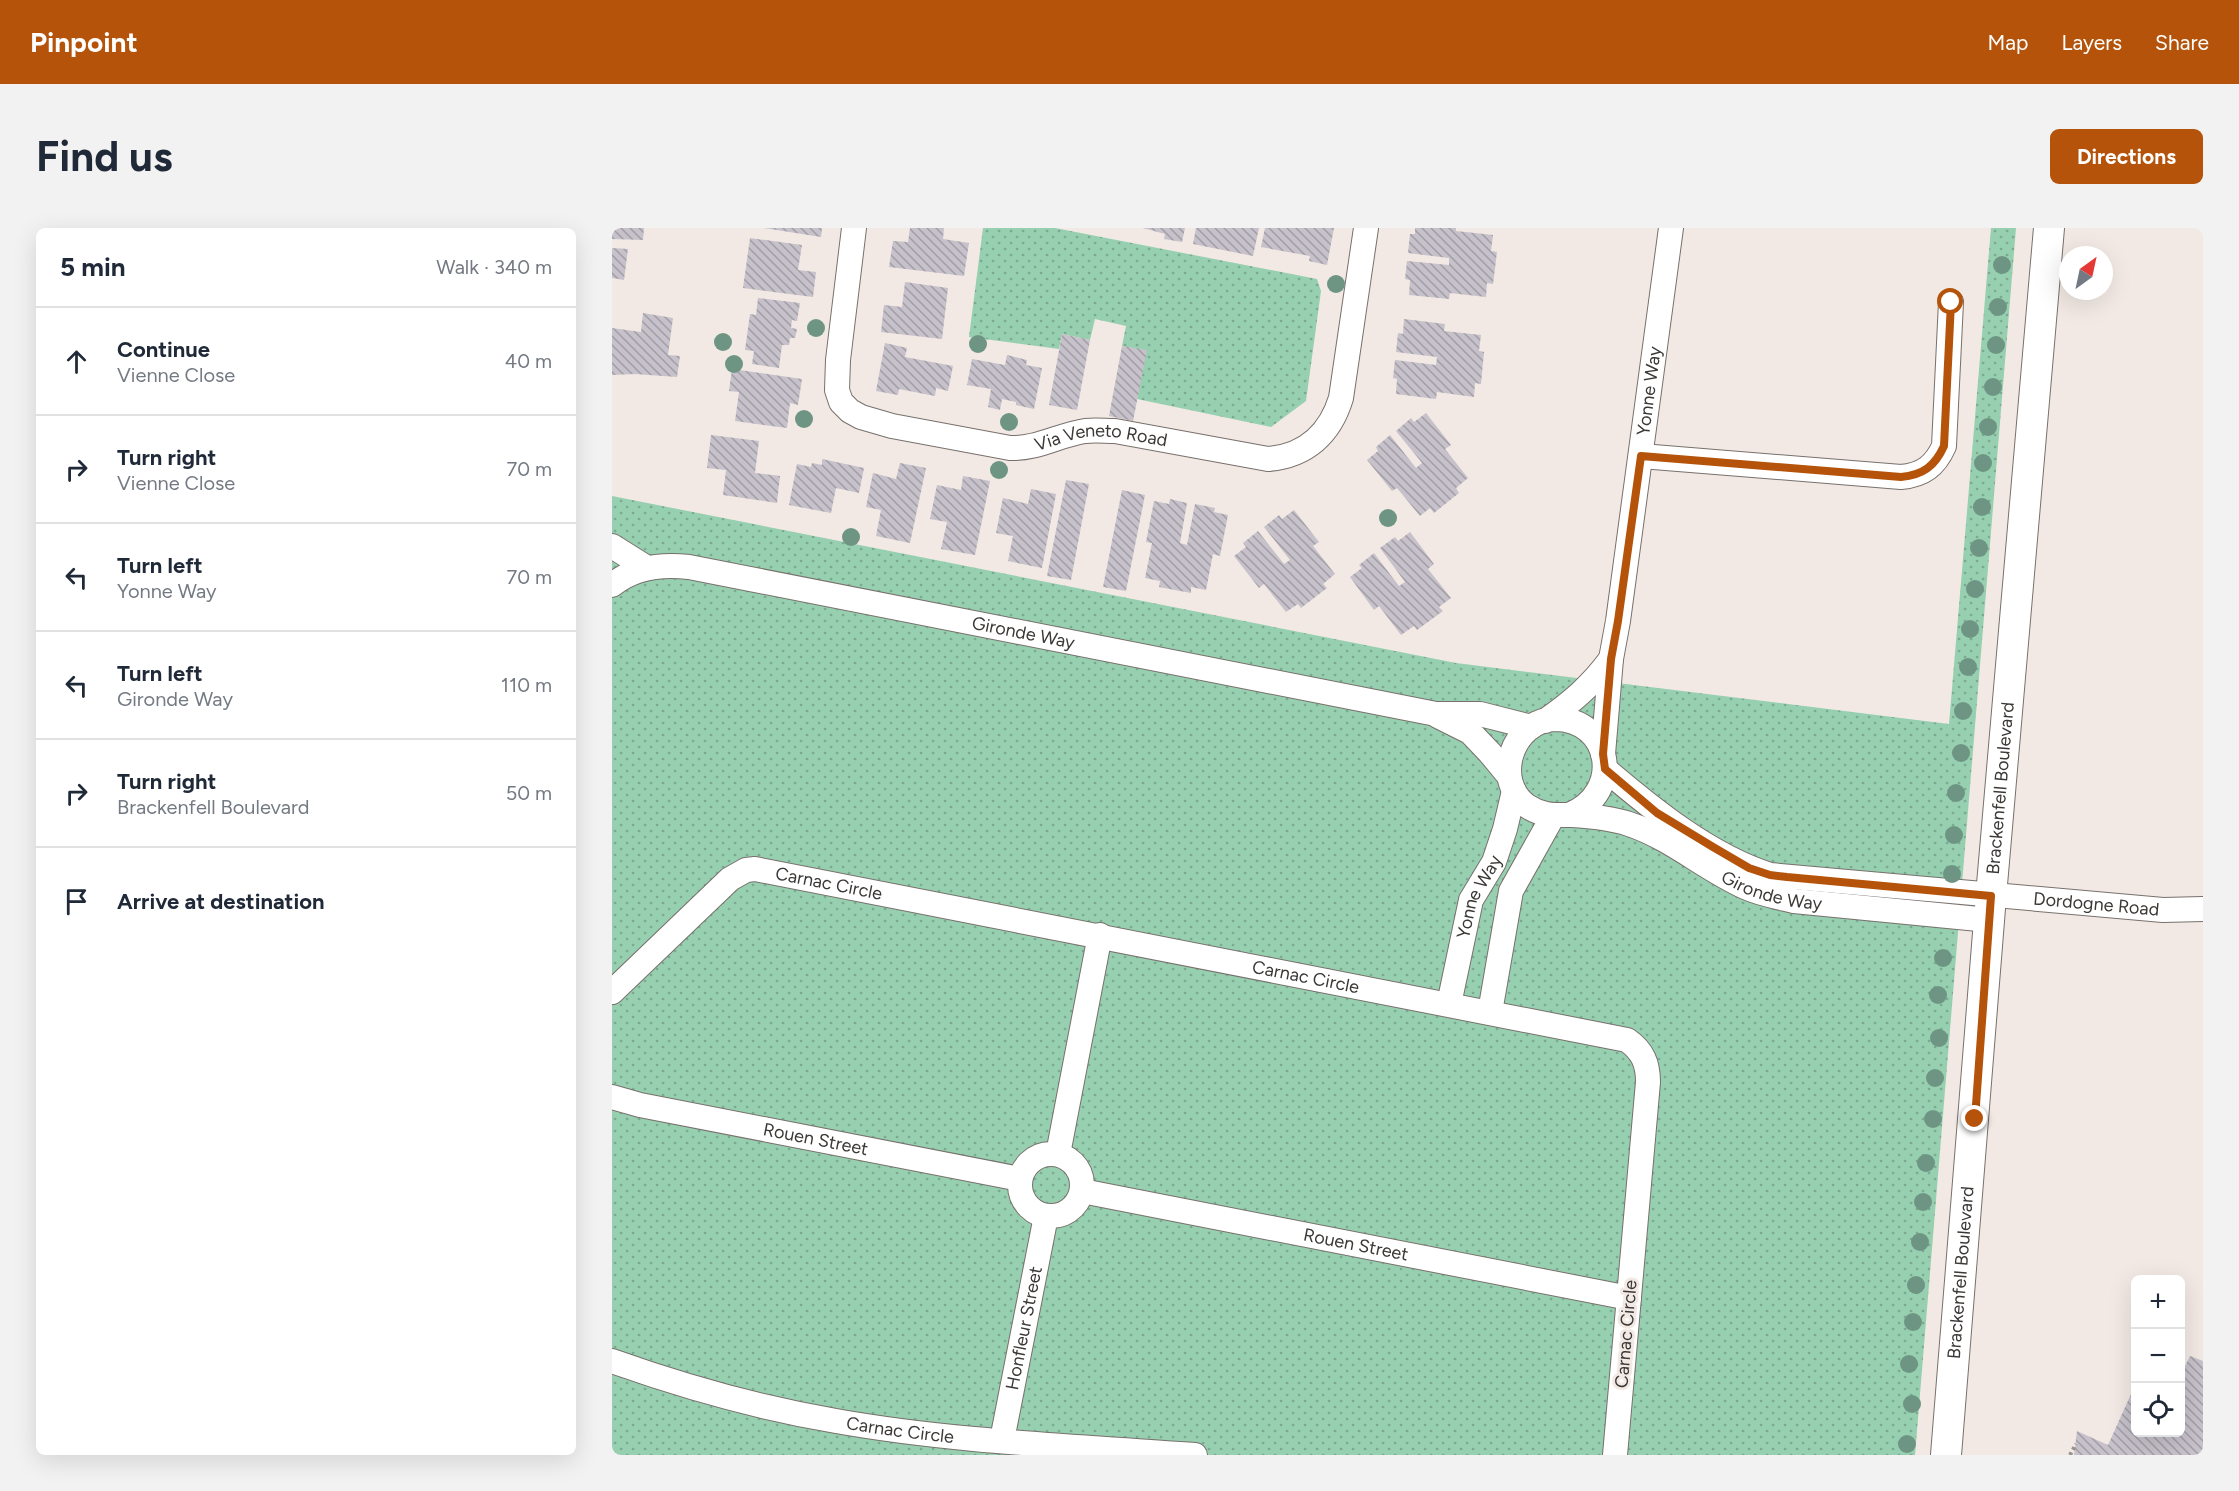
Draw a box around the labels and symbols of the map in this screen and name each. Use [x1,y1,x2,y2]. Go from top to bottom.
north arrow [2059,246,2113,300]
route start [1937,288,1963,314]
street label: Yonne Way [1632,345,1666,437]
street label: Via Veneto Road [1032,419,1169,456]
street label: Gironde Way [970,612,1077,654]
street label: Brackenfell Boulevard [1982,701,2019,876]
street label: Yonne Way [1452,852,1507,941]
street label: Carnac Circle [773,862,884,905]
street label: Gironde Way [1717,866,1824,915]
street label: Dordogne Road [2032,888,2160,921]
street label: Carnac Circle [1250,956,1361,998]
route end [1961,1105,1987,1131]
street label: Rouen Street [761,1118,870,1160]
street label: Brackenfell Boulevard [1943,1185,1979,1360]
street label: Rouen Street [1301,1224,1410,1266]
street label: Honfleur Street [1001,1264,1047,1392]
street label: Carnac Circle [1610,1279,1642,1389]
street label: Carnac Circle [845,1412,955,1448]

